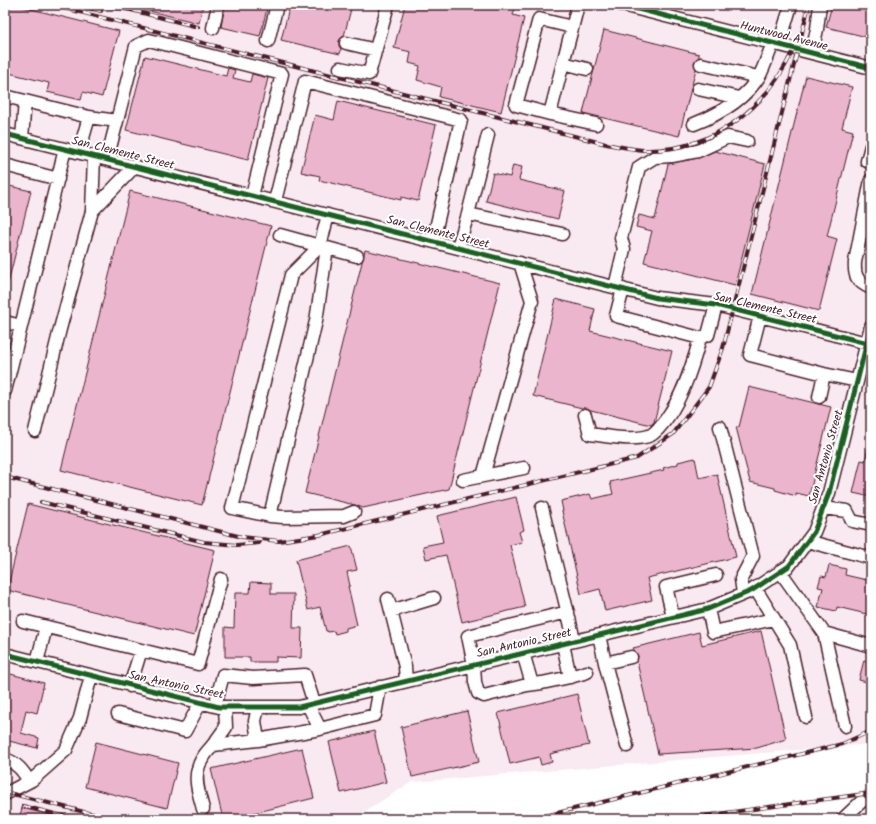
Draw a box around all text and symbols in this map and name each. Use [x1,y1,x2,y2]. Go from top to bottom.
street label: Huntwood Avenue [738,16,831,56]
street label: San Clemente Street [70,131,177,175]
street label: San Clemente Street [385,210,492,254]
street label: San Clemente Street [712,287,819,329]
street label: San Antonio Street [804,407,849,506]
street label: San Antonio Street [475,623,574,663]
street label: San Antonio Street [127,666,226,704]

